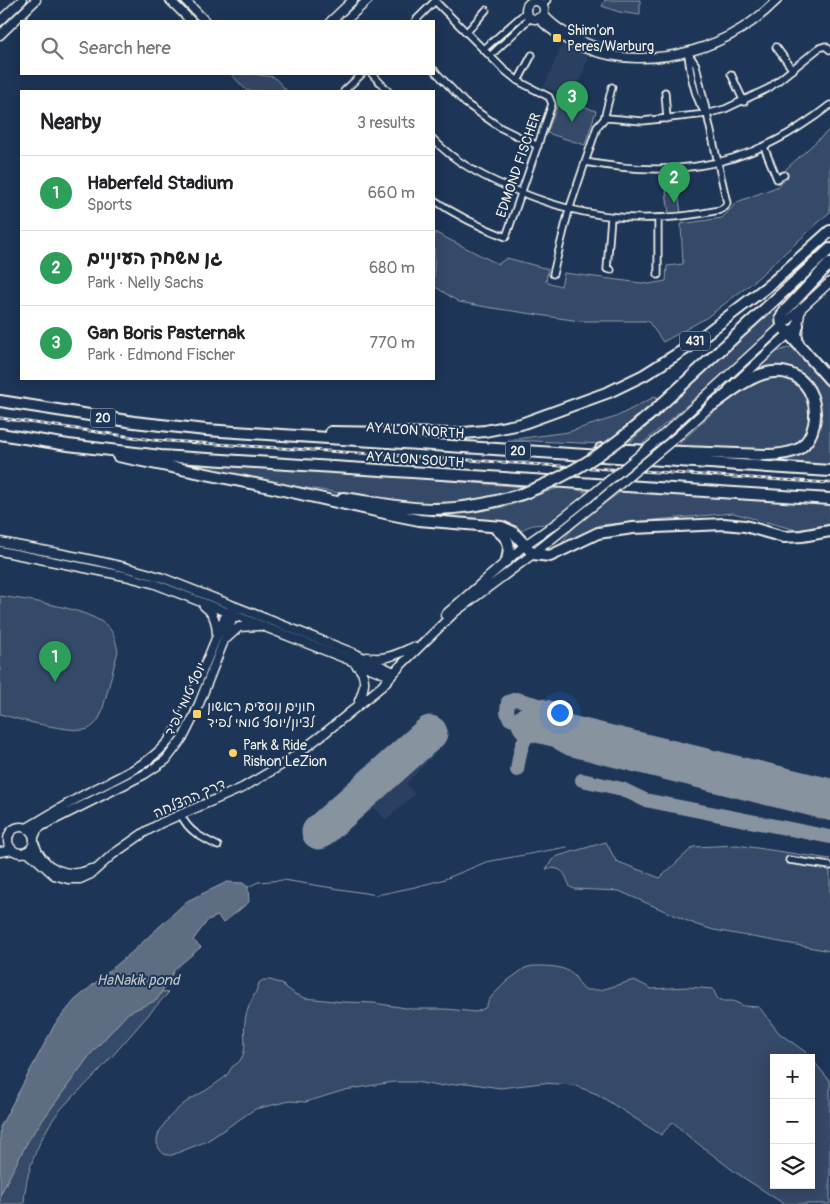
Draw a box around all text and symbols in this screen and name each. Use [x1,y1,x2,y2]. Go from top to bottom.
search box [20,20,435,75]
place label: Shim'on Peres/Warburg [567,22,654,55]
marker: Shim'on Peres/Warburg [551,32,563,44]
icon: search [38,34,66,62]
text: Search here [78,36,171,60]
pin: 3 [556,81,588,122]
text: Nearby [40,109,101,136]
street label: EDMOND FISCHER [493,111,544,220]
text: 3 results [357,113,415,133]
pin: 2 [658,162,690,203]
text: Haberfeld Stadium [87,171,233,195]
text: 1 [53,183,59,203]
text: 660 m [368,183,415,203]
text: Sports [87,195,132,215]
text: גן משחק העיניים [87,246,223,270]
text: 2 [52,258,60,278]
text: 680 m [369,258,415,278]
text: Park · Nelly Sachs [87,273,203,293]
text: Gan Boris Pasternak [87,321,245,345]
road number: 431 [680,332,710,351]
text: 3 [52,333,60,353]
text: 770 m [369,333,415,353]
text: Park · Edmond Fischer [87,345,235,365]
road number: 20 [90,408,116,428]
street label: AYALON NORTH [365,419,465,442]
road number: 20 [506,442,530,461]
street label: AYALON SOUTH [365,448,465,471]
pin: 1 [39,641,71,682]
street label: יוסף טומי לפיד [161,660,210,739]
place label: חונים נוסעים ראשון לציון/יוסף טומי לפיד [207,698,316,731]
your location [547,700,573,726]
marker: חונים נוסעים ראשון לציון/יוסף טומי לפיד [191,708,203,720]
place label: Park & Ride Rishon LeZion [243,737,327,770]
marker: Park & Ride Rishon LeZion [227,747,239,759]
street label: דרך ההצלחה [150,775,228,822]
water label: HaNakik pond [97,971,181,990]
map controls [770,1054,815,1189]
button: + [770,1054,815,1099]
button: − [770,1099,815,1144]
button: layers [770,1144,815,1189]

